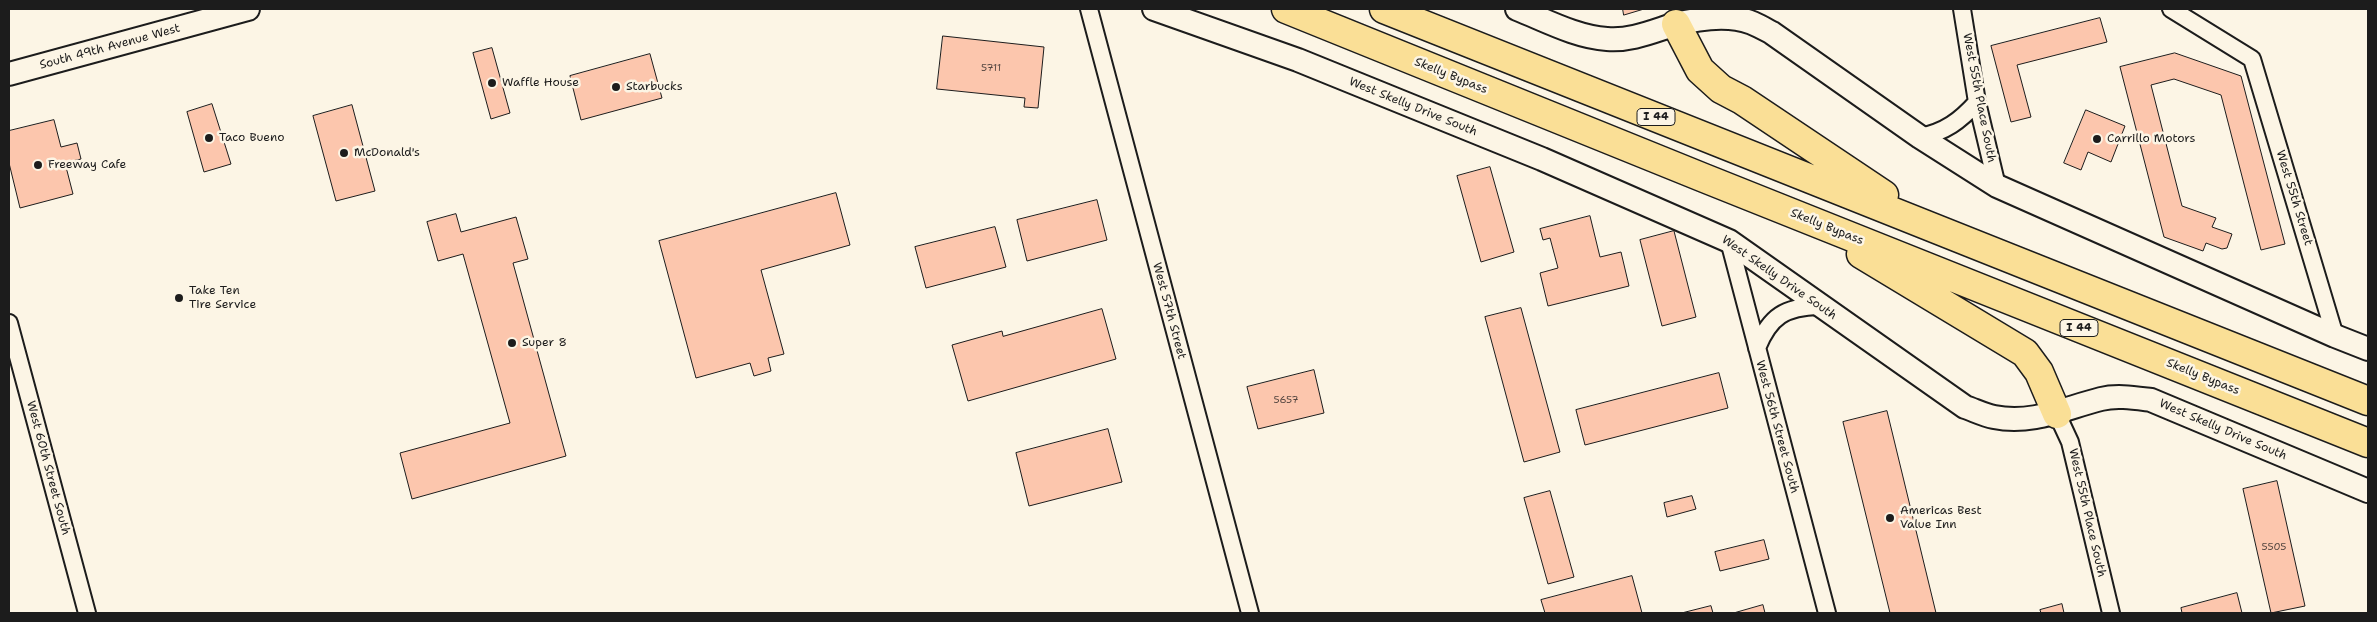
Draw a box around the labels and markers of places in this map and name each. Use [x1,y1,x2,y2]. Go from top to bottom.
place label: Waffle House [502,76,579,90]
marker: Waffle House [486,77,498,89]
place label: Starbucks [626,80,683,94]
marker: Starbucks [610,81,622,93]
place label: Taco Bueno [219,131,285,145]
marker: Taco Bueno [203,132,215,144]
place label: Carrillo Motors [2107,132,2195,146]
marker: Carrillo Motors [2091,133,2103,145]
place label: McDonald's [354,146,420,160]
marker: McDonald's [338,147,350,159]
place label: Freeway Cafe [48,158,126,172]
marker: Freeway Cafe [32,159,44,171]
place label: Take Ten Tire Service [189,284,256,312]
marker: Take Ten Tire Service [173,292,185,304]
place label: Super 8 [522,336,567,350]
marker: Super 8 [506,337,518,349]
place label: Americas Best Value Inn [1900,504,1982,532]
marker: Americas Best Value Inn [1884,512,1896,524]

